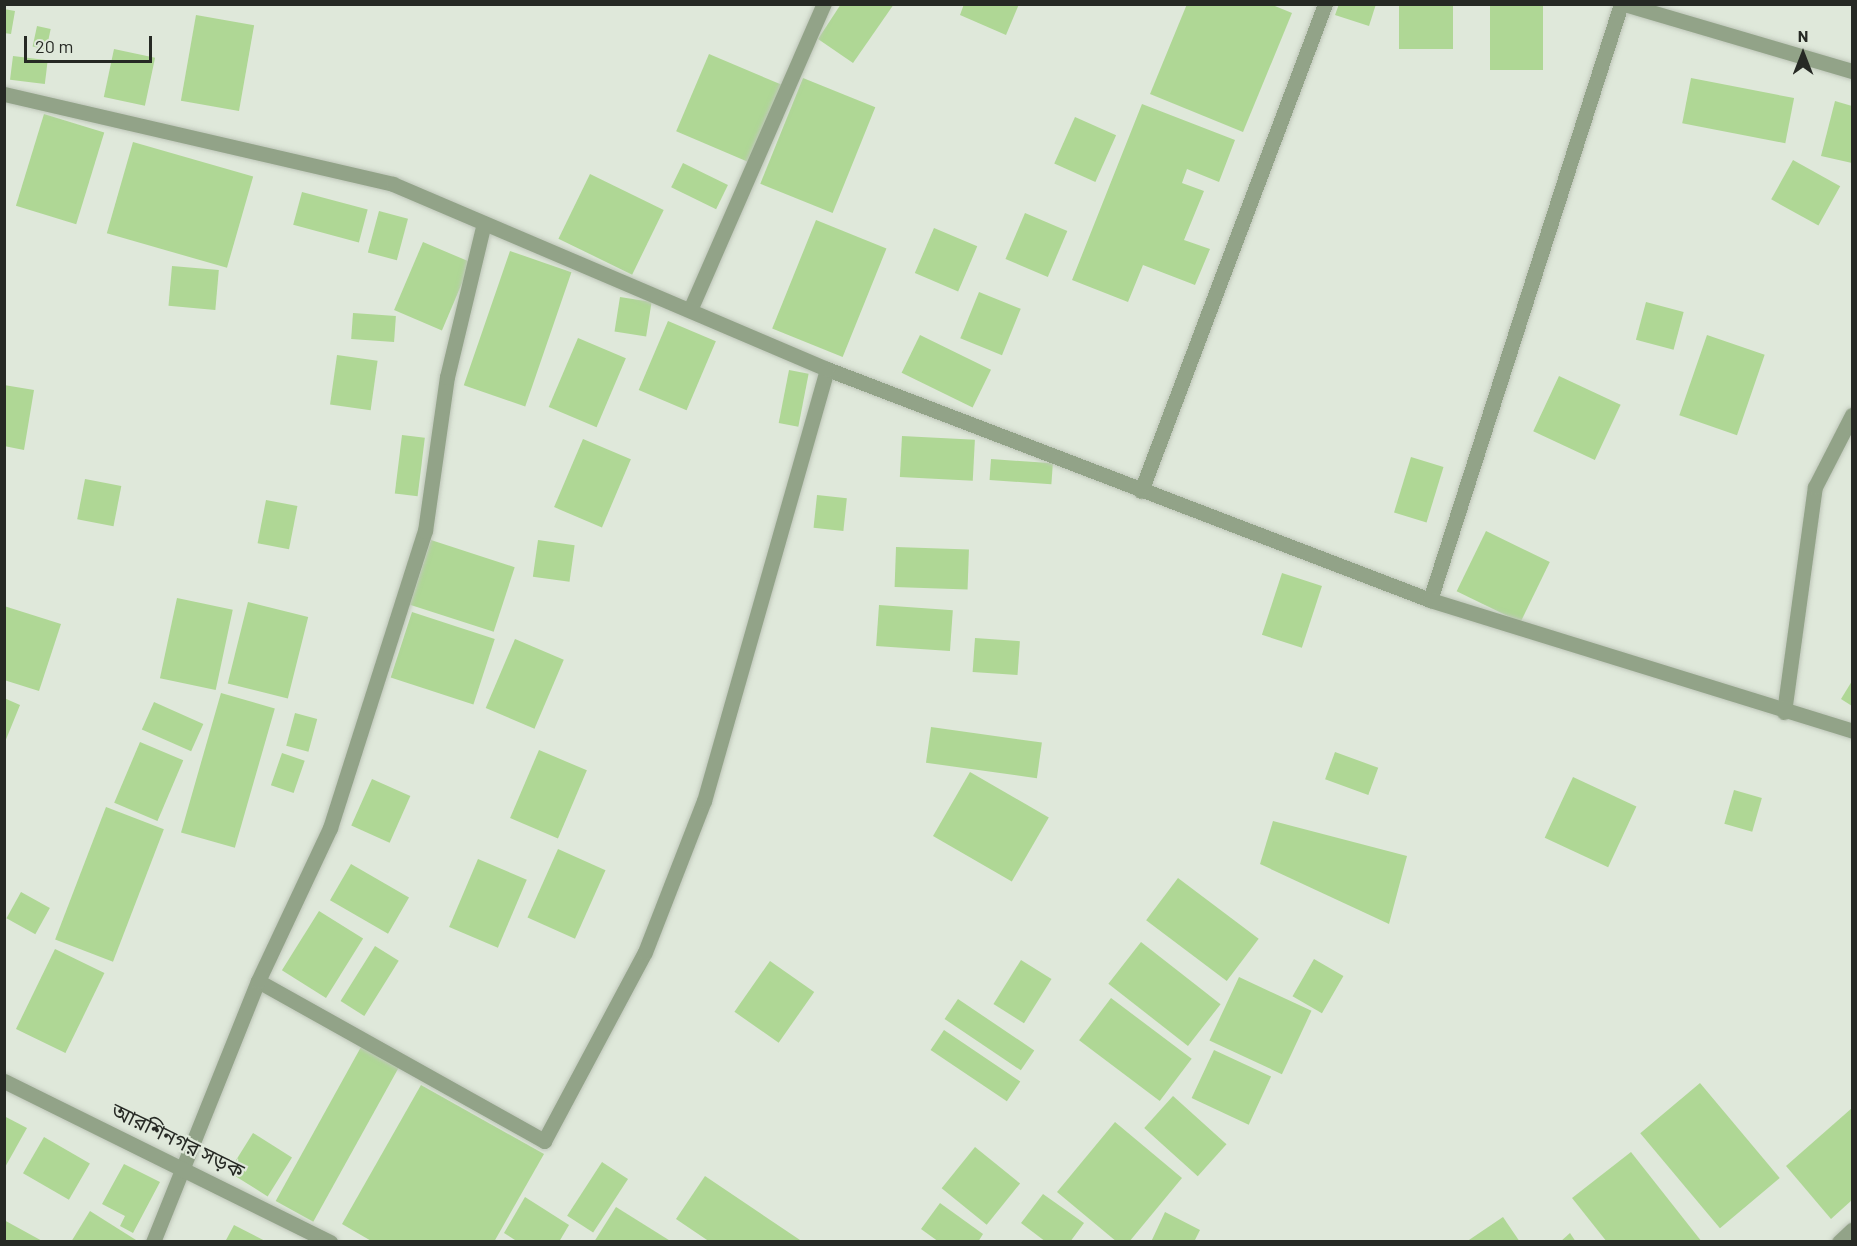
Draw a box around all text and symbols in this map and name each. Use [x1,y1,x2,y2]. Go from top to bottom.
scale bar [27,24,154,62]
north arrow [1773,24,1833,84]
text: N [1798,26,1808,45]
text: 20 m [35,35,73,57]
street label: আরশিনগর সড়ক [107,1097,249,1183]

